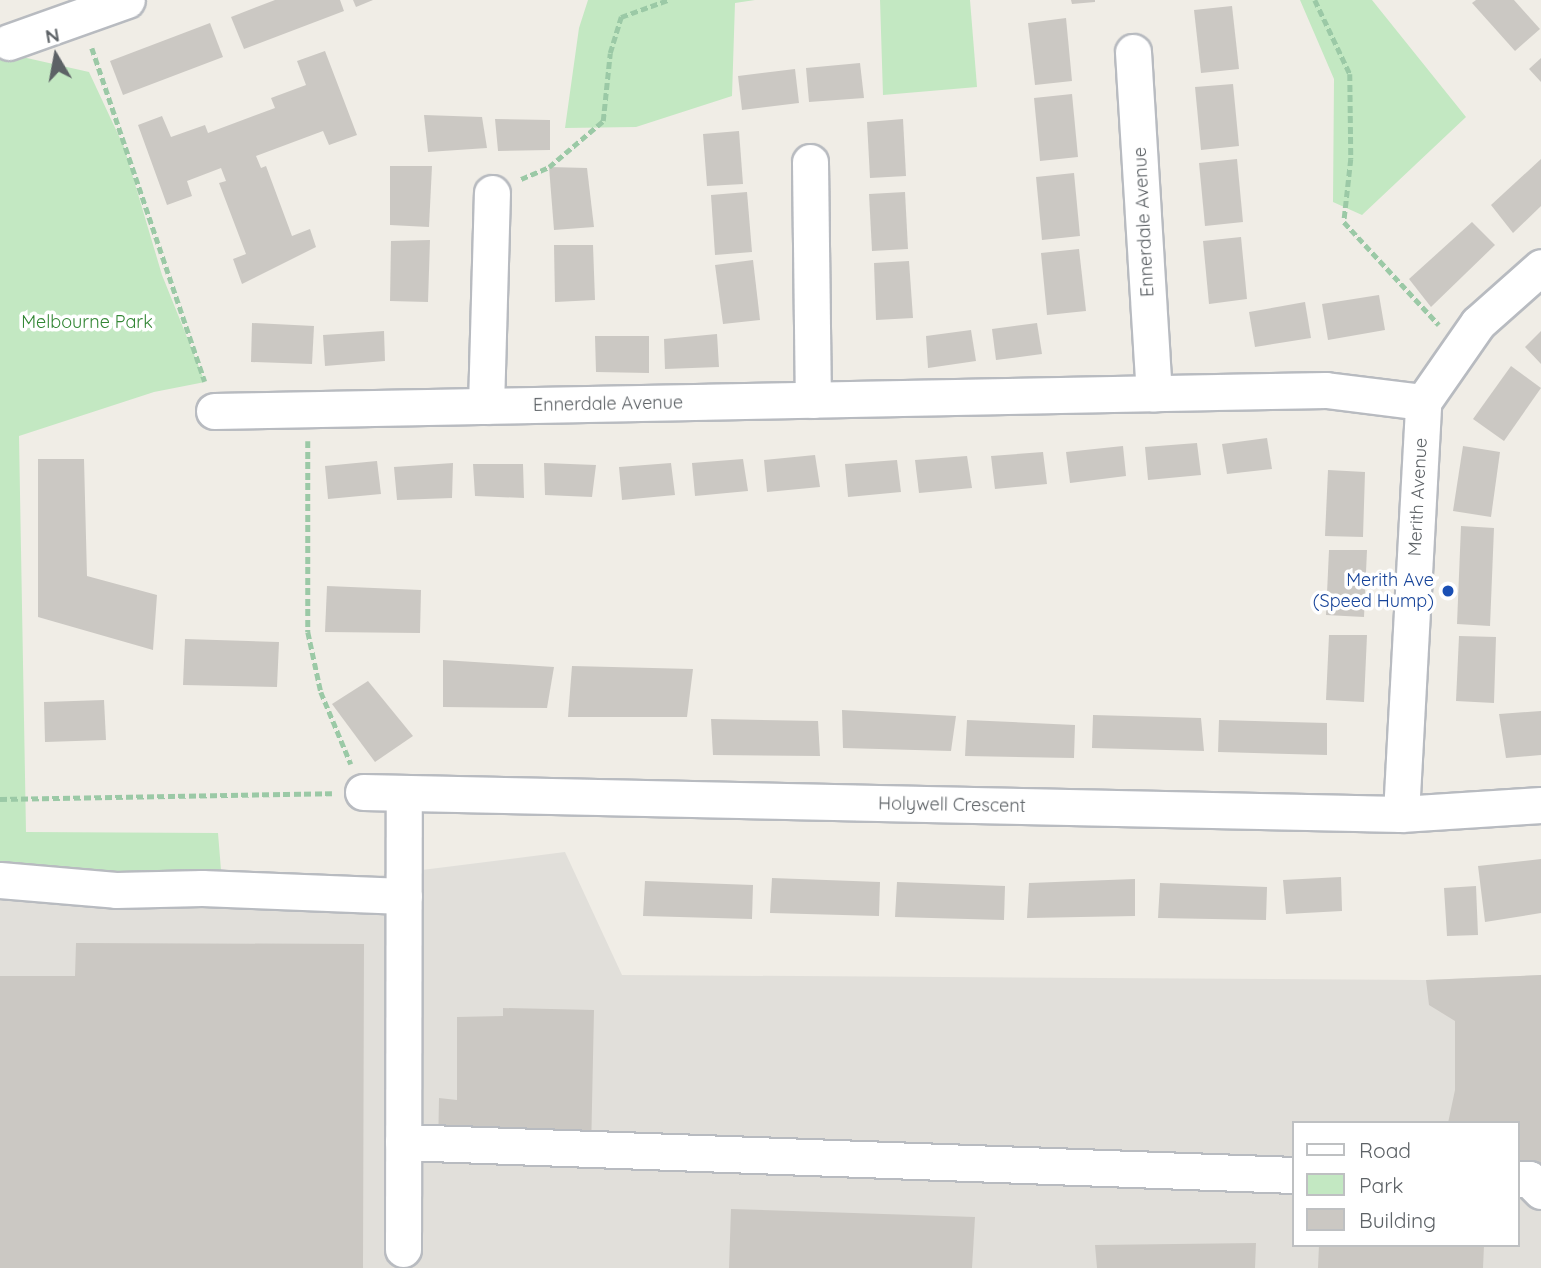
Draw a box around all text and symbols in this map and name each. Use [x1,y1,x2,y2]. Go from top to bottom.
north arrow [21,21,91,91]
text: N [43,22,61,48]
street label: Ennerdale Avenue [1129,146,1159,298]
park label: Melbourne Park [21,311,153,333]
street label: Ennerdale Avenue [533,392,683,416]
street label: Merith Avenue [1404,437,1432,557]
place label: Merith Ave (Speed Hump) [1313,570,1434,612]
marker: Merith Ave (Speed Hump) [1440,583,1456,599]
street label: Holywell Crescent [878,793,1026,817]
legend [1292,1121,1520,1247]
text: Road [1359,1137,1411,1163]
text: Park [1359,1172,1403,1198]
text: Building [1359,1207,1436,1233]

